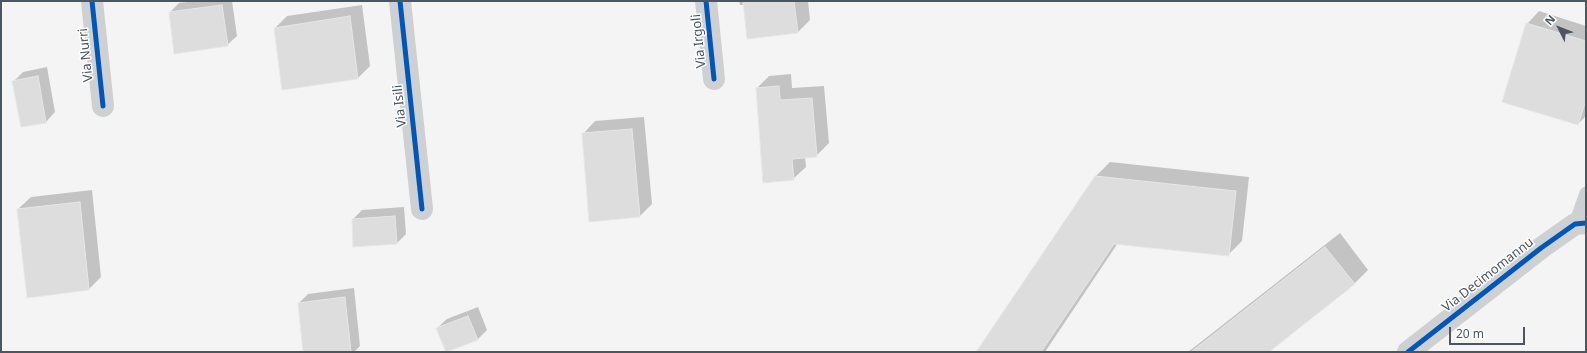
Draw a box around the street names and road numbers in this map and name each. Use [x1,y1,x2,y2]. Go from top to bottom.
street label: Via Irgoli [688,13,710,69]
street label: Via Nurri [75,27,97,83]
street label: Via Isili [390,84,410,128]
street label: Via Decimomannu [1439,234,1537,316]

